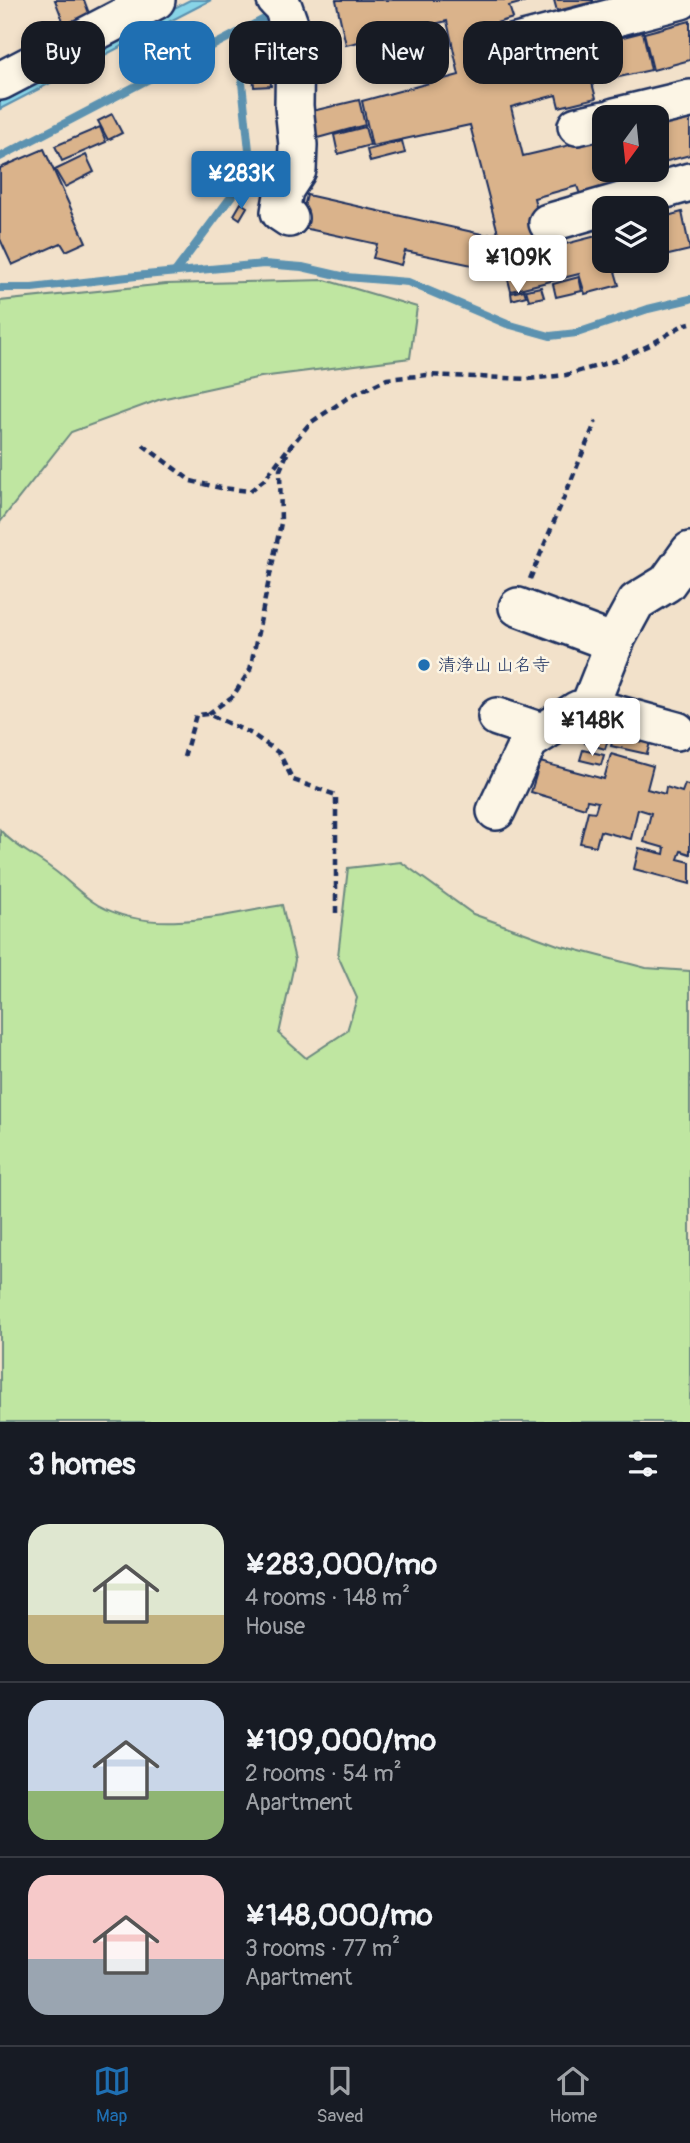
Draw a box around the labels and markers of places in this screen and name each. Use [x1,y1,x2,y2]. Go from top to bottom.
pin: ¥283K [192,152,290,211]
pin: ¥109K [469,236,567,295]
place label: 清浄山 山名寺 [438,654,550,677]
marker: 清浄山 山名寺 [416,657,432,673]
pin: ¥148K [543,698,641,758]

